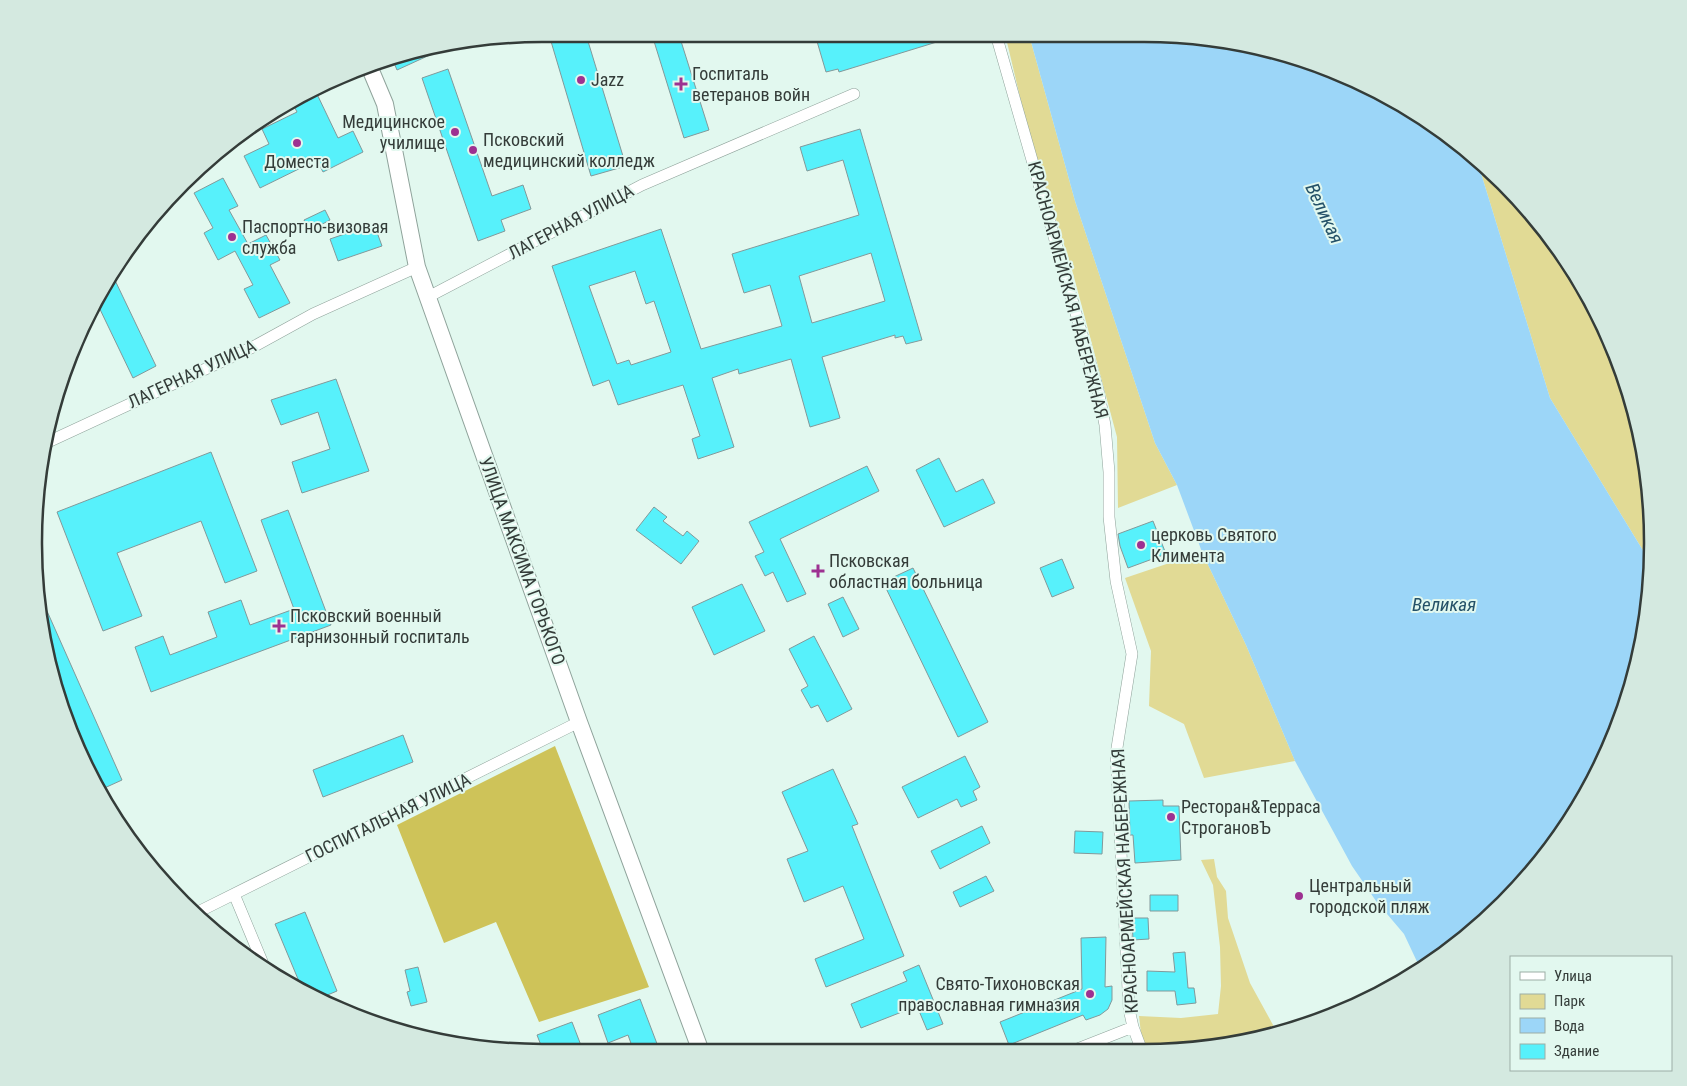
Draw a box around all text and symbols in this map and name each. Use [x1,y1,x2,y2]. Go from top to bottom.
place label: Госпиталь ветеранов войн [692,63,810,105]
place label: Jazz [591,69,624,90]
marker: Jazz [575,74,587,86]
marker: Госпиталь ветеранов войн [674,77,688,91]
place label: Медицинское училище [342,111,445,153]
marker: Медицинское училище [449,126,461,138]
place label: Псковский медицинский колледж [483,129,655,171]
marker: Доместа [291,137,303,149]
marker: Псковский медицинский колледж [467,144,479,156]
place label: Доместа [264,151,330,172]
street label: КРАСНОАРМЕЙСКАЯ НАБЕРЕЖНАЯ [1024,159,1113,421]
street label: ЛАГЕРНАЯ УЛИЦА [504,179,638,263]
water label: Великая [1301,179,1349,247]
place label: Паспортно-визовая служба [242,216,388,258]
marker: Паспортно-визовая служба [226,231,238,243]
street label: ЛАГЕРНАЯ УЛИЦА [124,334,260,412]
street label: УЛИЦА МАКСИМА ГОРЬКОГО [475,454,570,668]
place label: церковь Святого Климента [1151,524,1277,566]
marker: церковь Святого Климента [1135,539,1147,551]
place label: Псковская областная больница [829,550,983,592]
marker: Псковская областная больница [811,564,825,578]
water label: Великая [1412,593,1476,616]
place label: Псковский военный гарнизонный госпиталь [290,605,470,647]
marker: Псковский военный гарнизонный госпиталь [272,619,286,633]
street label: КРАСНОАРМЕЙСКАЯ НАБЕРЕЖНАЯ [1107,748,1142,1014]
street label: ГОСПИТАЛЬНАЯ УЛИЦА [302,768,474,867]
place label: Ресторан&Терраса СтрогановЪ [1181,796,1321,838]
marker: Ресторан&Терраса СтрогановЪ [1165,811,1177,823]
place label: Центральный городской пляж [1309,875,1430,917]
marker: Центральный городской пляж [1293,890,1305,902]
legend [1510,956,1672,1071]
text: Улица [1554,967,1592,985]
place label: Свято-Тихоновская православная гимназия [898,973,1080,1015]
marker: Свято-Тихоновская православная гимназия [1084,988,1096,1000]
text: Парк [1554,992,1585,1010]
text: Вода [1554,1017,1584,1035]
text: Здание [1554,1042,1599,1060]

